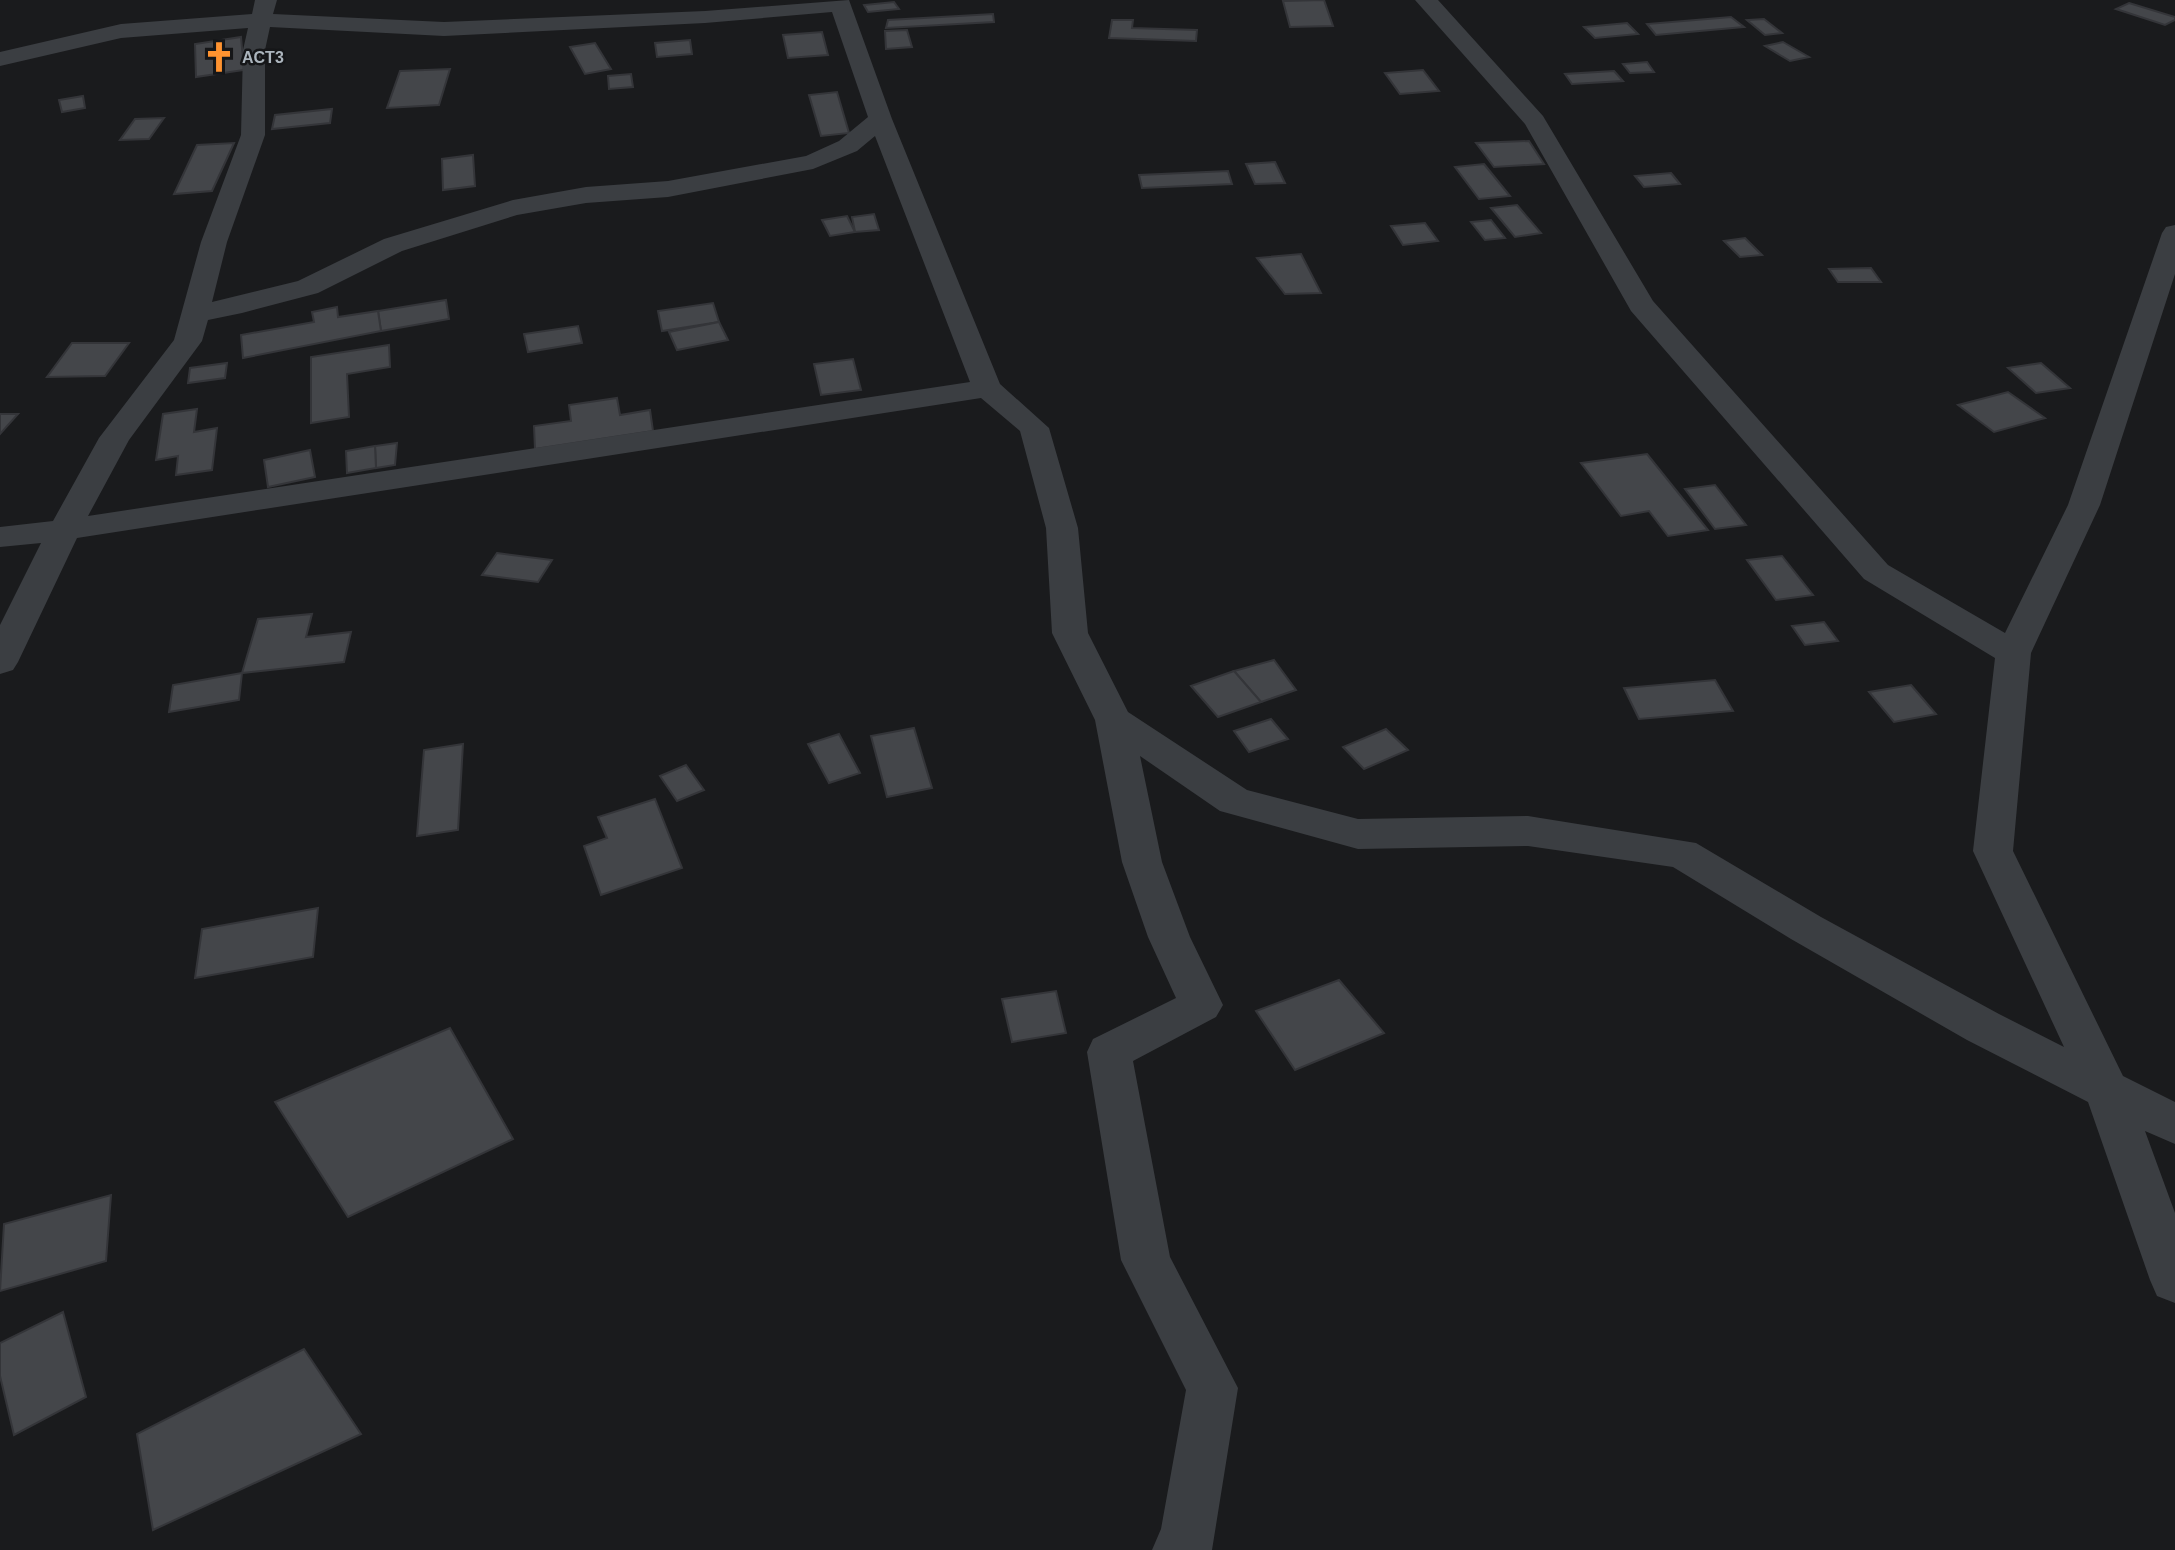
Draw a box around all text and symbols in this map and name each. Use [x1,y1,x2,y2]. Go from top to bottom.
church icon: ACT3 [202,40,236,74]
place label: ACT3 [242,49,284,66]

